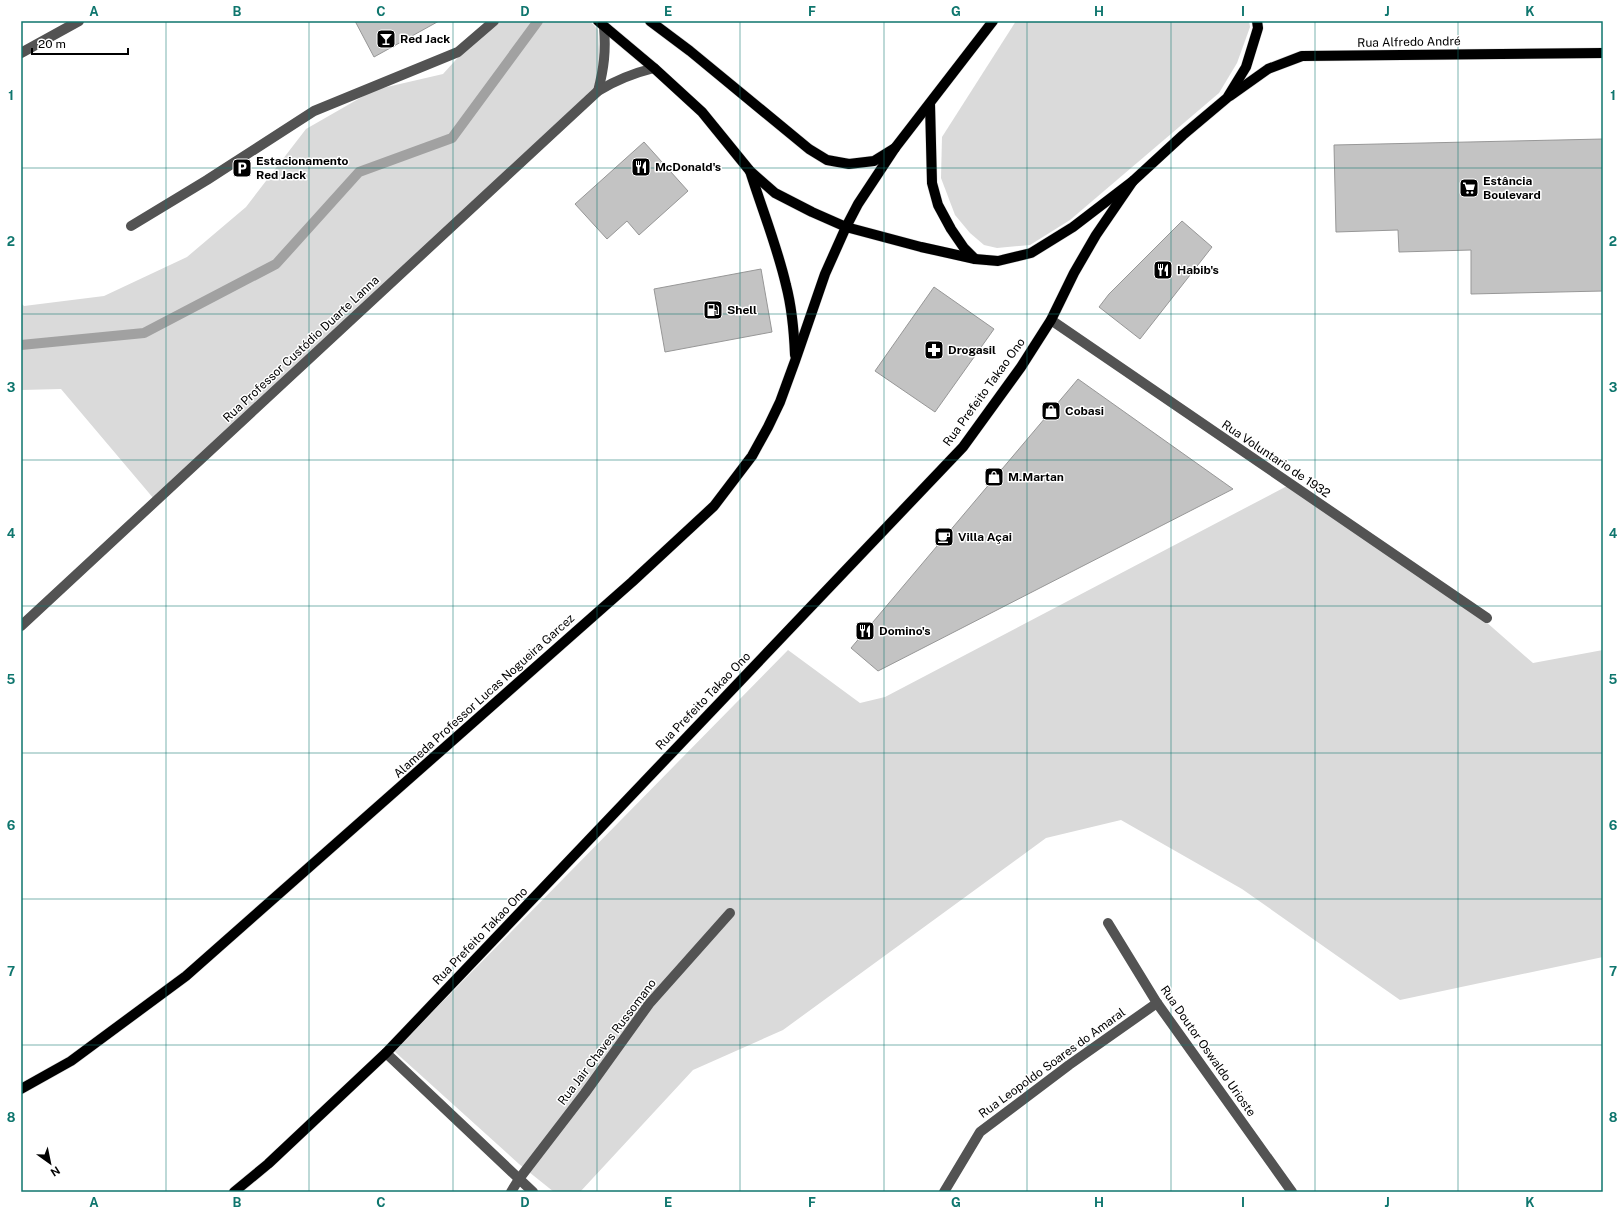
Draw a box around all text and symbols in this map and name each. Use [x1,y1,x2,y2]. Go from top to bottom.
text: A [89,4,99,19]
text: B [233,4,242,19]
text: C [376,4,386,19]
text: D [520,4,530,19]
text: E [664,4,672,19]
text: F [808,4,816,19]
text: G [951,4,961,19]
text: H [1094,4,1104,19]
text: I [1241,4,1245,19]
text: J [1384,4,1390,19]
text: K [1525,4,1535,19]
bar icon: Red Jack [375,28,397,50]
scale bar [32,30,128,56]
place label: Red Jack [400,32,450,46]
street label: Rua Alfredo André [1357,34,1461,50]
text: 20 m [38,37,66,51]
text: 1 [8,88,14,103]
text: 1 [1610,88,1616,103]
place label: Estacionamento Red Jack [256,154,348,182]
restaurant icon: McDonald's [630,156,652,178]
parking icon: Estacionamento Red Jack [231,157,253,179]
place label: McDonald's [655,160,721,174]
place label: Estância Boulevard [1483,174,1541,202]
supermarket icon: Estância Boulevard [1458,177,1480,199]
text: 2 [7,234,15,249]
text: 2 [1609,234,1617,249]
restaurant icon: Habib's [1152,259,1174,281]
place label: Habib's [1177,263,1219,277]
street label: Rua Professor Custódio Duarte Lanna [220,273,382,425]
fuel station icon: Shell [702,299,724,321]
place label: Shell [727,303,757,317]
street label: Rua Prefeito Takao Ono [940,335,1028,449]
pharmacy icon: Drogasil [923,339,945,361]
place label: Drogasil [948,343,996,357]
text: 3 [7,380,16,395]
text: 3 [1609,380,1618,395]
shop icon: Cobasi [1040,400,1062,422]
place label: Cobasi [1065,404,1104,418]
street label: Rua Voluntario de 1932 [1219,417,1333,501]
shop icon: M.Martan [983,466,1005,488]
place label: M.Martan [1008,470,1064,484]
text: 4 [7,526,16,541]
cafe icon: Villa Açai [933,526,955,548]
text: 4 [1609,526,1618,541]
place label: Villa Açai [958,530,1012,544]
street label: Alameda Professor Lucas Nogueira Garcez [391,611,577,781]
restaurant icon: Domino's [854,620,876,642]
place label: Domino's [879,624,931,638]
street label: Rua Prefeito Takao Ono [653,649,753,753]
text: 5 [7,672,16,687]
text: 5 [1609,672,1618,687]
text: 6 [7,818,16,833]
text: 6 [1609,818,1618,833]
street label: Rua Prefeito Takao Ono [430,884,530,988]
text: 7 [7,964,15,979]
text: 7 [1609,964,1617,979]
street label: Rua Jair Chaves Russomano [555,976,659,1108]
street label: Rua Doutor Oswaldo Urioste [1157,983,1259,1119]
street label: Rua Leopoldo Soares do Amaral [976,1005,1128,1121]
text: 8 [7,1110,16,1125]
text: 8 [1609,1110,1618,1125]
north arrow [30,1143,70,1183]
text: N [49,1164,62,1179]
text: A [89,1195,99,1210]
text: B [233,1195,242,1210]
text: C [376,1195,386,1210]
text: D [520,1195,530,1210]
text: E [664,1195,672,1210]
text: F [808,1195,816,1210]
text: G [951,1195,961,1210]
text: H [1094,1195,1104,1210]
text: I [1241,1195,1245,1210]
text: J [1384,1195,1390,1210]
text: K [1525,1195,1535,1210]

